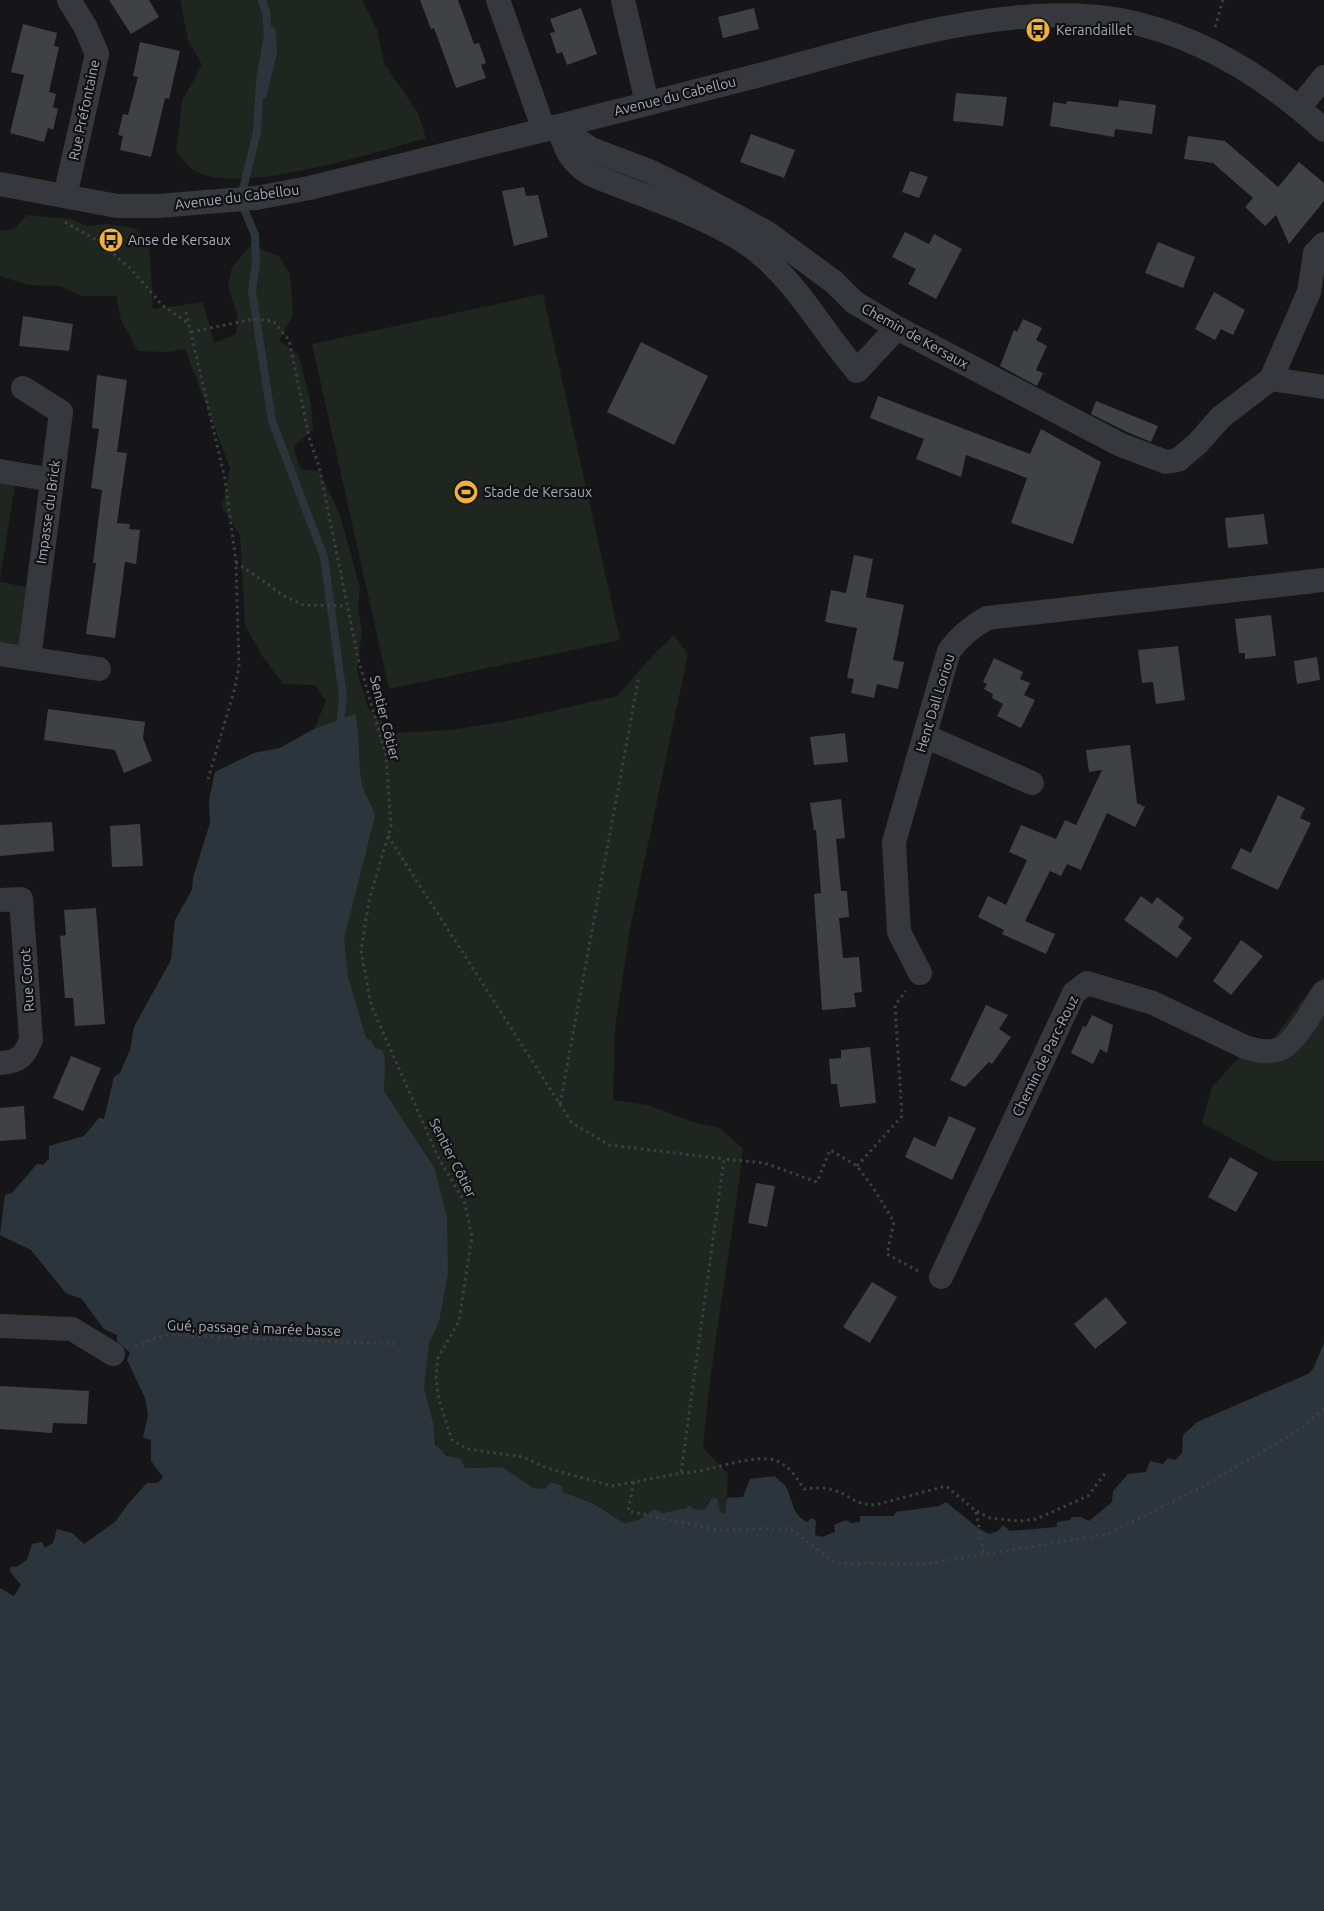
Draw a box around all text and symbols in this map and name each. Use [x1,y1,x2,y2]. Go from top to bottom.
bus stop icon: Kerandaillet [1025,17,1051,43]
place label: Kerandaillet [1056,22,1132,38]
street label: Rue Préfontaine [66,58,102,162]
street label: Avenue du Cabellou [612,73,738,119]
street label: Avenue du Cabellou [174,181,300,213]
bus stop icon: Anse de Kersaux [98,227,124,253]
place label: Anse de Kersaux [128,232,231,248]
street label: Chemin de Kersaux [859,300,971,372]
street label: Impasse du Brick [33,459,63,565]
sports icon: Stade de Kersaux [453,479,479,505]
place label: Stade de Kersaux [484,484,592,500]
street label: Hent Dall Loriou [912,652,958,754]
street label: Sentier Côtier [367,674,403,763]
street label: Rue Corot [17,947,37,1012]
street label: Chemin de Parc-Rouz [1009,993,1081,1119]
street label: Sentier Côtier [426,1116,480,1201]
street label: Gué, passage à marée basse [167,1317,341,1339]

